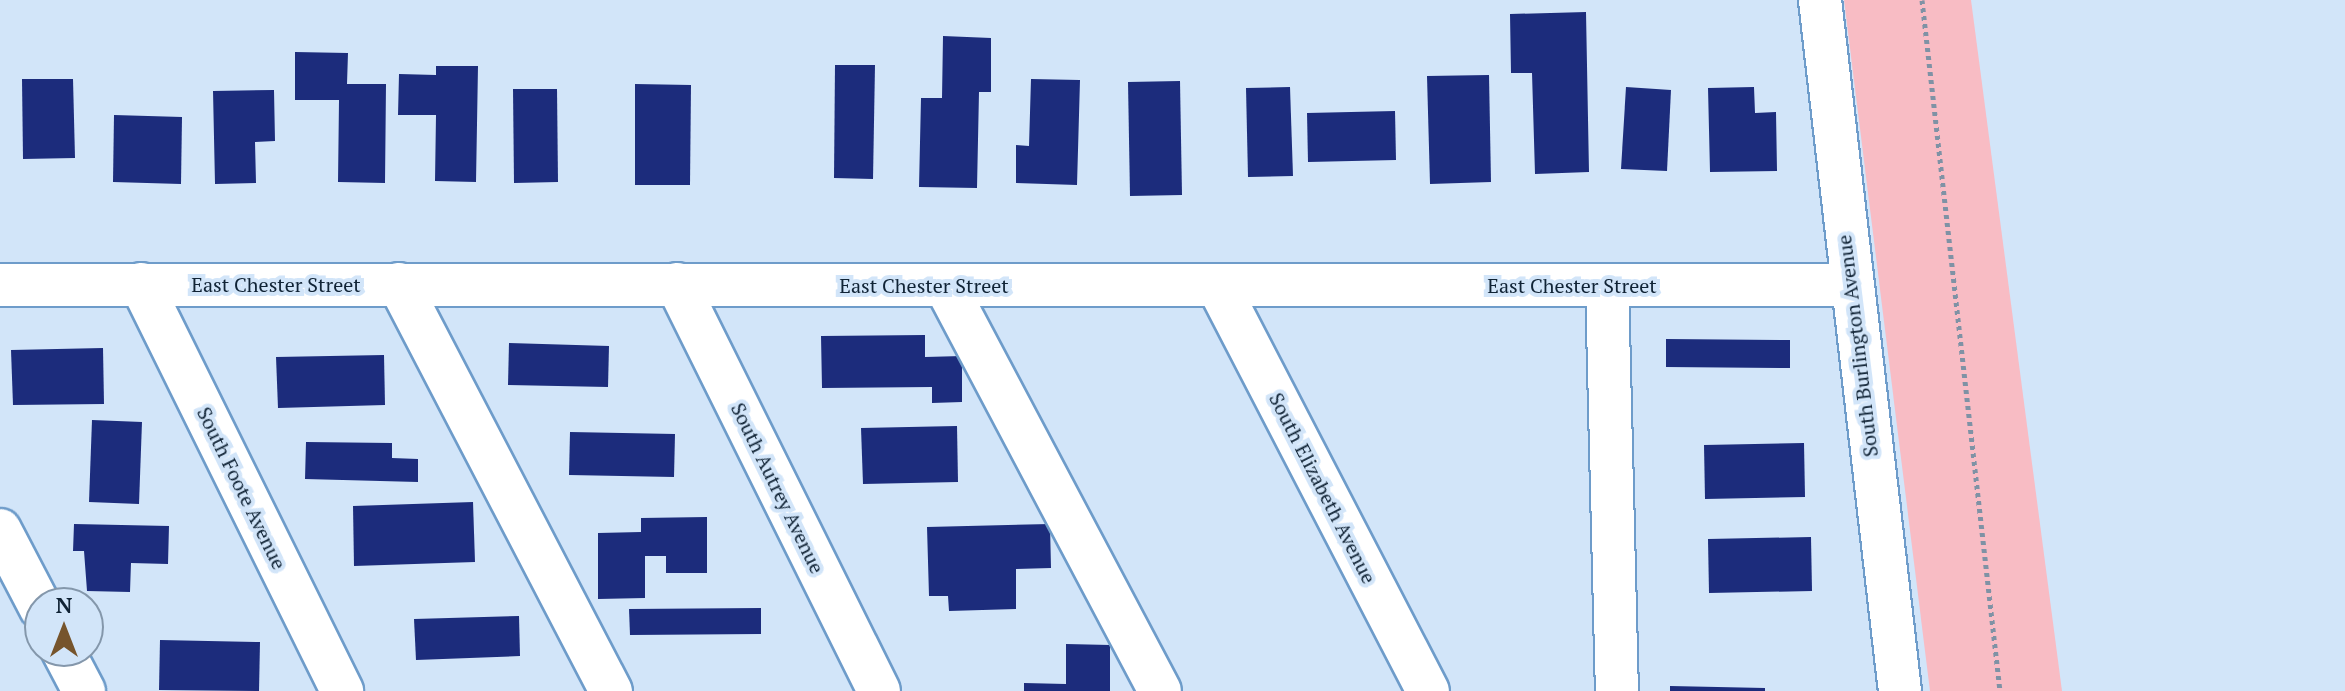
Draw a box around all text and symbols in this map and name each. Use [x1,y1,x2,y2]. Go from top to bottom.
street label: South Burlington Avenue [1831,233,1883,459]
street label: East Chester Street [191,272,361,296]
street label: East Chester Street [839,273,1009,297]
street label: East Chester Street [1487,273,1657,297]
street label: South Elizabeth Avenue [1264,388,1382,588]
street label: South Autrey Avenue [726,398,830,578]
street label: South Foote Avenue [192,403,292,573]
north arrow [24,587,104,667]
text: N [56,590,72,619]

